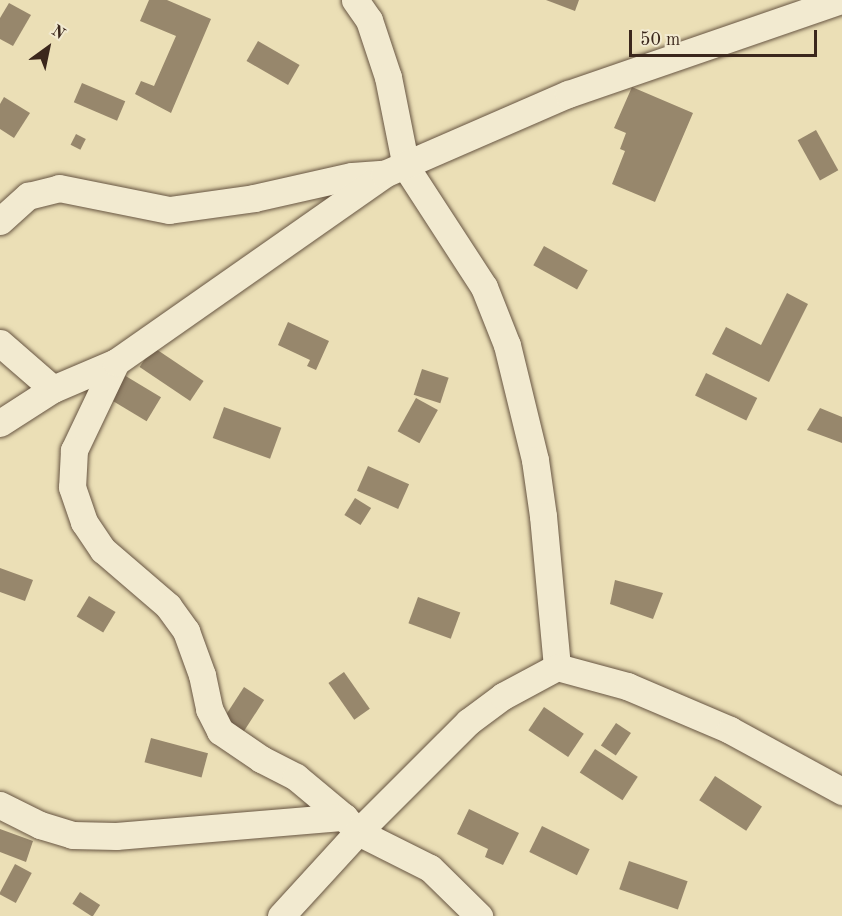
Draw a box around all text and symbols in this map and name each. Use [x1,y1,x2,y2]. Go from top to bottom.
north arrow [18,18,78,78]
scale bar [632,18,820,56]
text: N [48,23,67,43]
text: 50 m [640,31,680,49]

